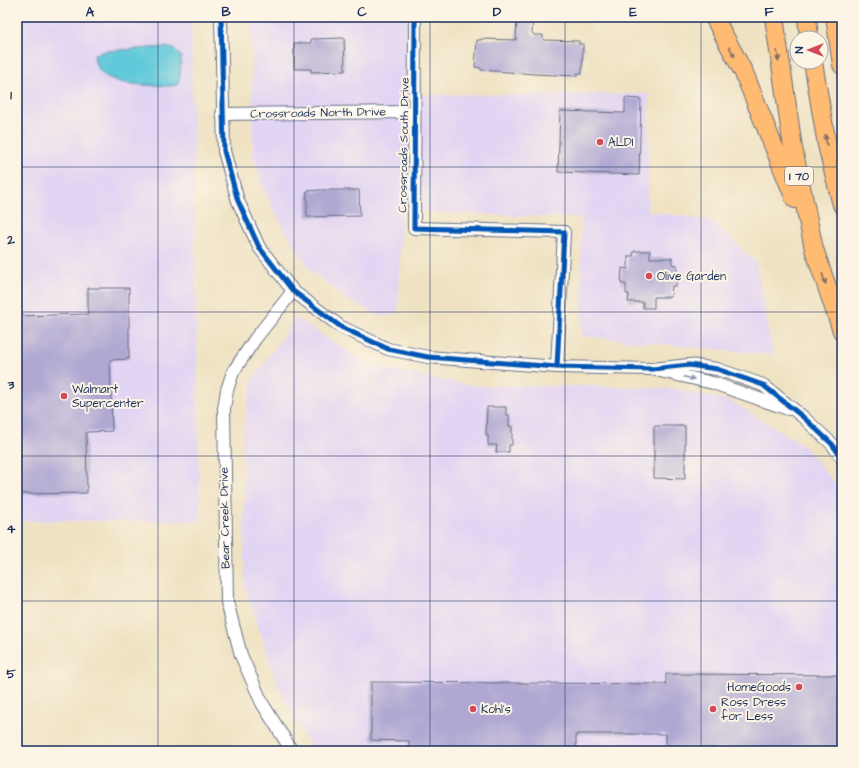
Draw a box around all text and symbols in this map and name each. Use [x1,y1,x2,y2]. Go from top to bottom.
text: A [86,3,95,21]
text: B [221,3,231,21]
text: C [357,3,367,21]
text: D [493,3,502,21]
text: E [629,3,637,21]
text: F [764,3,774,21]
north arrow [789,30,829,70]
one-way arrow [729,46,736,57]
text: N [792,46,807,53]
one-way arrow [776,50,782,62]
street label: Crossroads South Drive [394,77,414,213]
text: 1 [10,86,12,104]
street label: Crossroads North Drive [250,103,387,123]
place label: ALDI [608,134,634,151]
one-way arrow [823,134,829,146]
marker: ALDI [595,137,605,147]
road number: I 70 [785,167,813,185]
text: 2 [6,231,15,249]
place label: Olive Garden [657,268,726,285]
marker: Olive Garden [644,271,654,281]
one-way arrow [821,273,827,285]
text: 3 [7,376,15,394]
one-way arrow [683,376,696,382]
place label: Walmart Supercenter [72,381,144,412]
marker: Walmart Supercenter [59,391,69,401]
street label: Bear Creek Drive [216,466,234,569]
text: 4 [7,520,16,538]
text: 5 [6,665,16,683]
place label: HomeGoods [727,679,791,696]
marker: HomeGoods [794,682,804,692]
place label: Ross Dress for Less [721,694,786,725]
place label: Kohl's [481,701,511,718]
marker: Kohl's [468,704,478,714]
marker: Ross Dress for Less [708,704,718,714]

